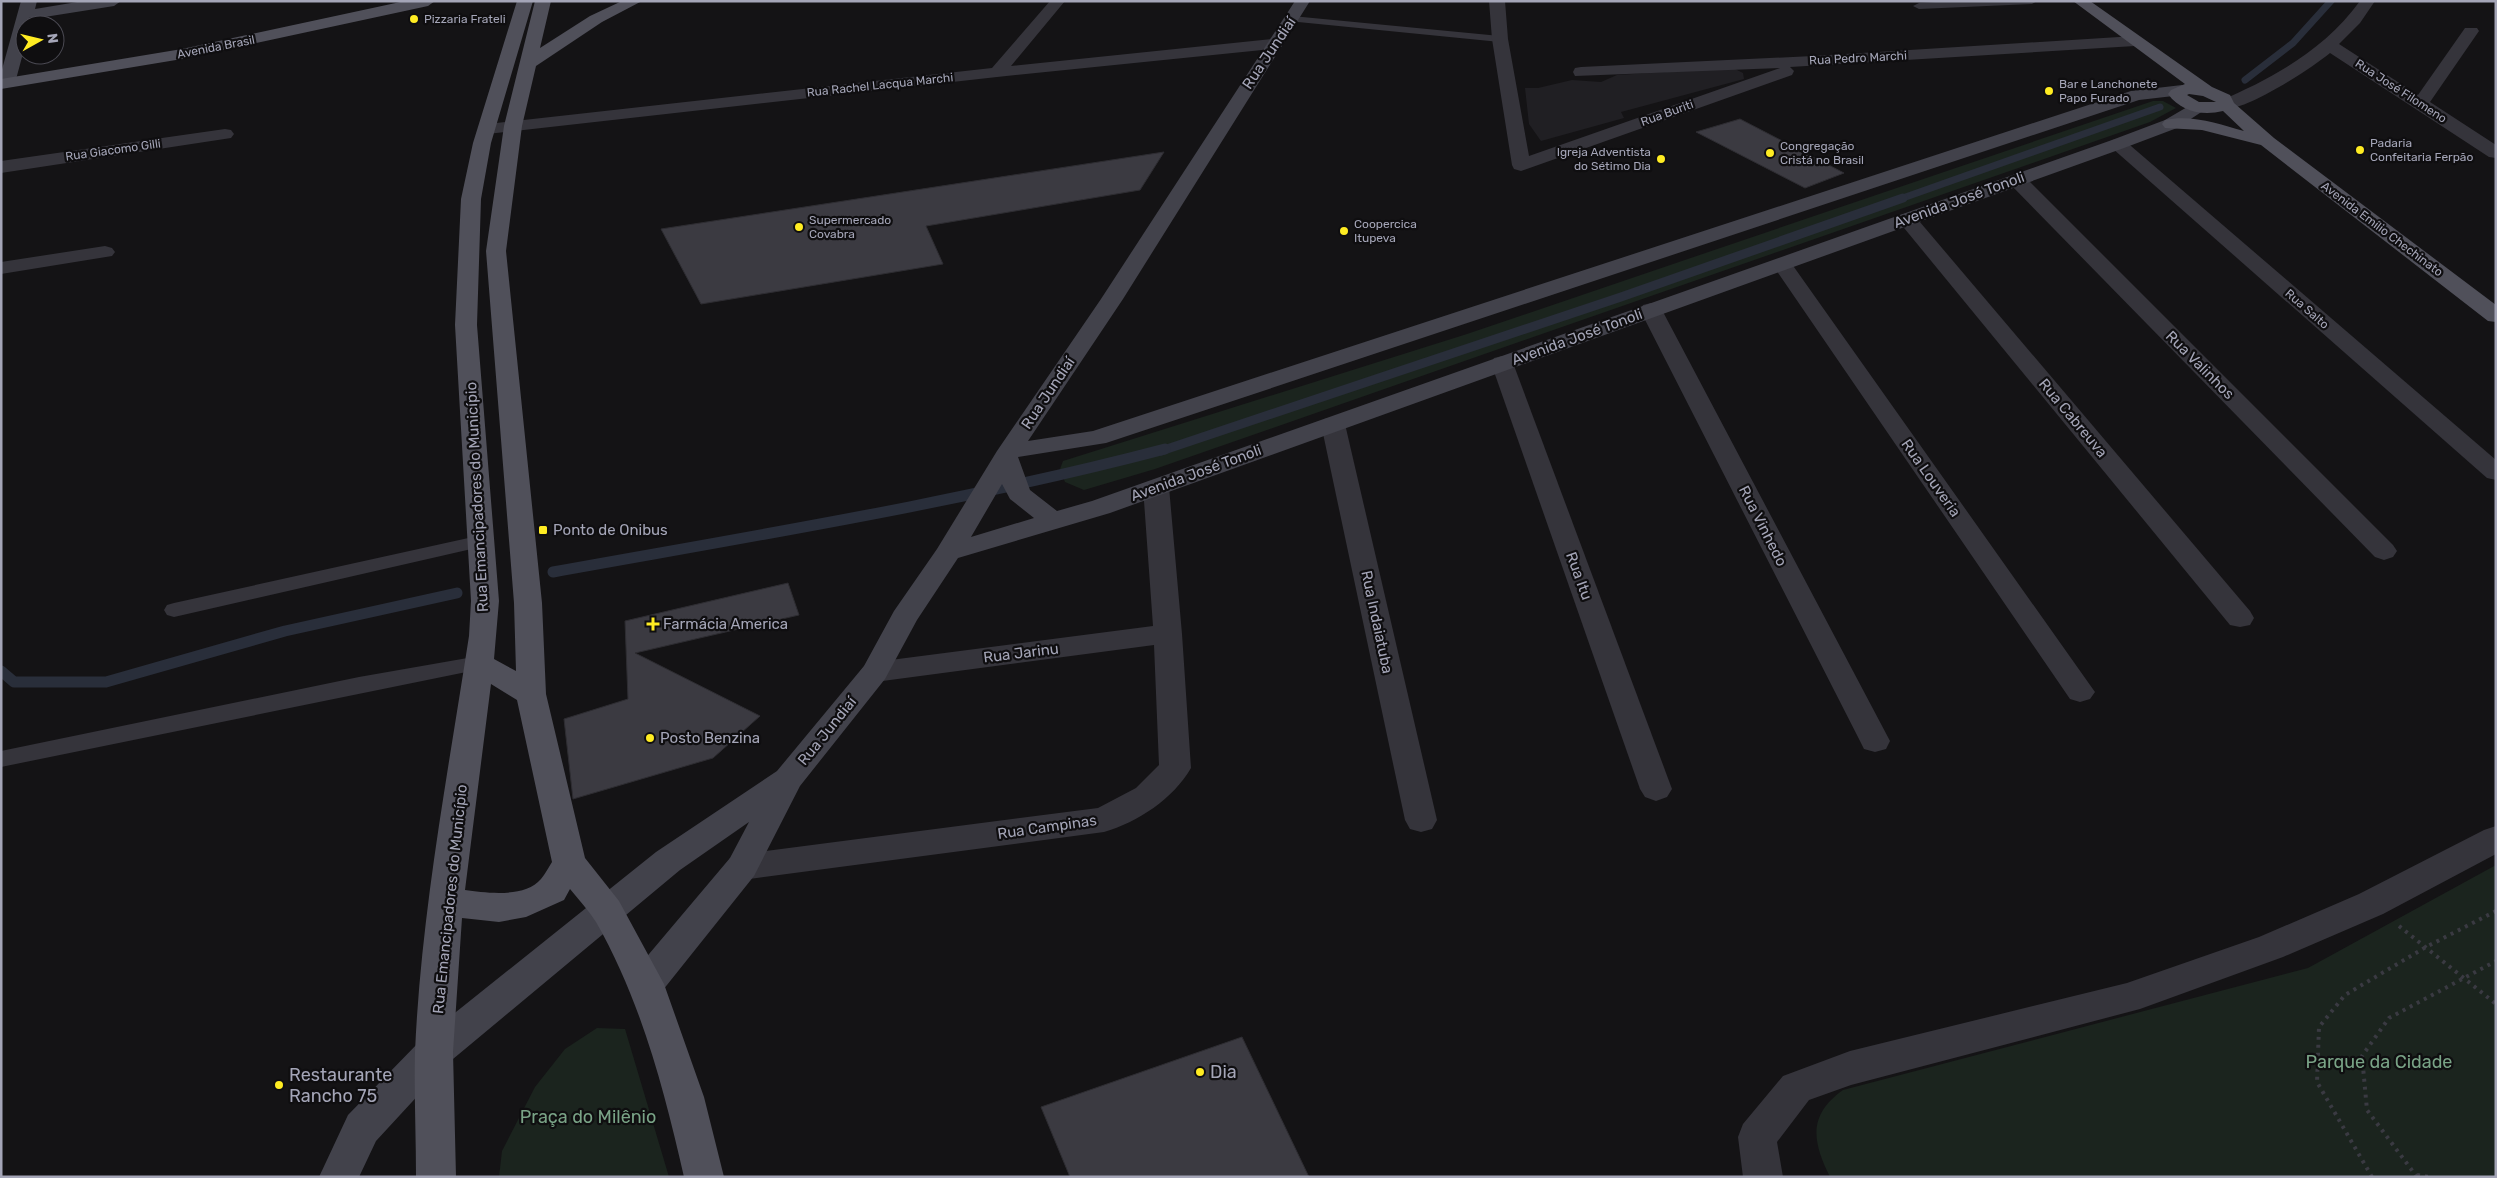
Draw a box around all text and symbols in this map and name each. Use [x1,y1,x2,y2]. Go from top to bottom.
place label: Pizzaria Frateli [424,12,506,26]
street label: Rua Jundiaí [1238,12,1300,92]
marker: Pizzaria Frateli [408,13,420,25]
north arrow [15,15,65,65]
text: N [43,32,61,44]
street label: Avenida Brasil [176,33,256,61]
street label: Rua Pedro Marchi [1809,48,1907,68]
street label: Rua José Filomeno [2353,56,2449,126]
street label: Rua Rachel Lacqua Marchi [806,70,954,100]
place label: Bar e Lanchonete Papo Furado [2059,77,2158,105]
marker: Bar e Lanchonete Papo Furado [2043,85,2055,97]
street label: Rua Buriti [1639,97,1695,129]
street label: Rua Giacomo Gilli [64,136,162,164]
place label: Padaria Confeitaria Ferpão [2370,136,2473,164]
place label: Congregação Cristá no Brasil [1780,139,1864,167]
marker: Padaria Confeitaria Ferpão [2354,144,2366,156]
place label: Igreja Adventista do Sétimo Dia [1557,145,1651,173]
marker: Congregação Cristá no Brasil [1764,147,1776,159]
marker: Igreja Adventista do Sétimo Dia [1655,153,1667,165]
street label: Avenida José Tonoli [1891,168,2027,232]
street label: Avenida Emílio Chechinato [2318,179,2446,279]
place label: Supermercado Covabra [809,213,891,241]
place label: Coopercica Itupeva [1354,217,1417,245]
marker: Supermercado Covabra [793,221,805,233]
marker: Coopercica Itupeva [1338,225,1350,237]
street label: Rua Salto [2282,286,2332,332]
street label: Avenida José Tonoli [1509,305,1645,369]
street label: Rua Valinhos [2162,327,2238,403]
street label: Rua Jundiaí [1017,352,1079,432]
street label: Rua Cabreuva [2035,375,2111,461]
street label: Rua Emancipadores do Município [462,381,492,613]
street label: Rua Louveria [1898,436,1964,520]
street label: Avenida José Tonoli [1128,441,1264,505]
street label: Rua Vinhedo [1735,483,1791,569]
place label: Ponto de Onibus [553,521,668,539]
marker: Ponto de Onibus [537,524,549,536]
street label: Rua Itu [1562,550,1596,602]
street label: Rua Indaiatuba [1357,569,1397,675]
place label: Farmácia America [663,615,788,633]
marker: Farmácia America [647,618,659,630]
street label: Rua Jarinu [982,639,1060,667]
street label: Rua Jundiaí [794,692,861,769]
place label: Posto Benzina [660,729,760,747]
marker: Posto Benzina [644,732,656,744]
street label: Rua Emancipadores do Município [429,783,471,1015]
street label: Rua Campinas [996,811,1098,843]
park label: Parque da Cidade [2306,1051,2452,1073]
place label: Dia [1210,1061,1237,1083]
place label: Restaurante Rancho 75 [289,1064,392,1107]
marker: Dia [1194,1066,1206,1078]
marker: Restaurante Rancho 75 [273,1079,285,1091]
park label: Praça do Milênio [520,1106,656,1128]

